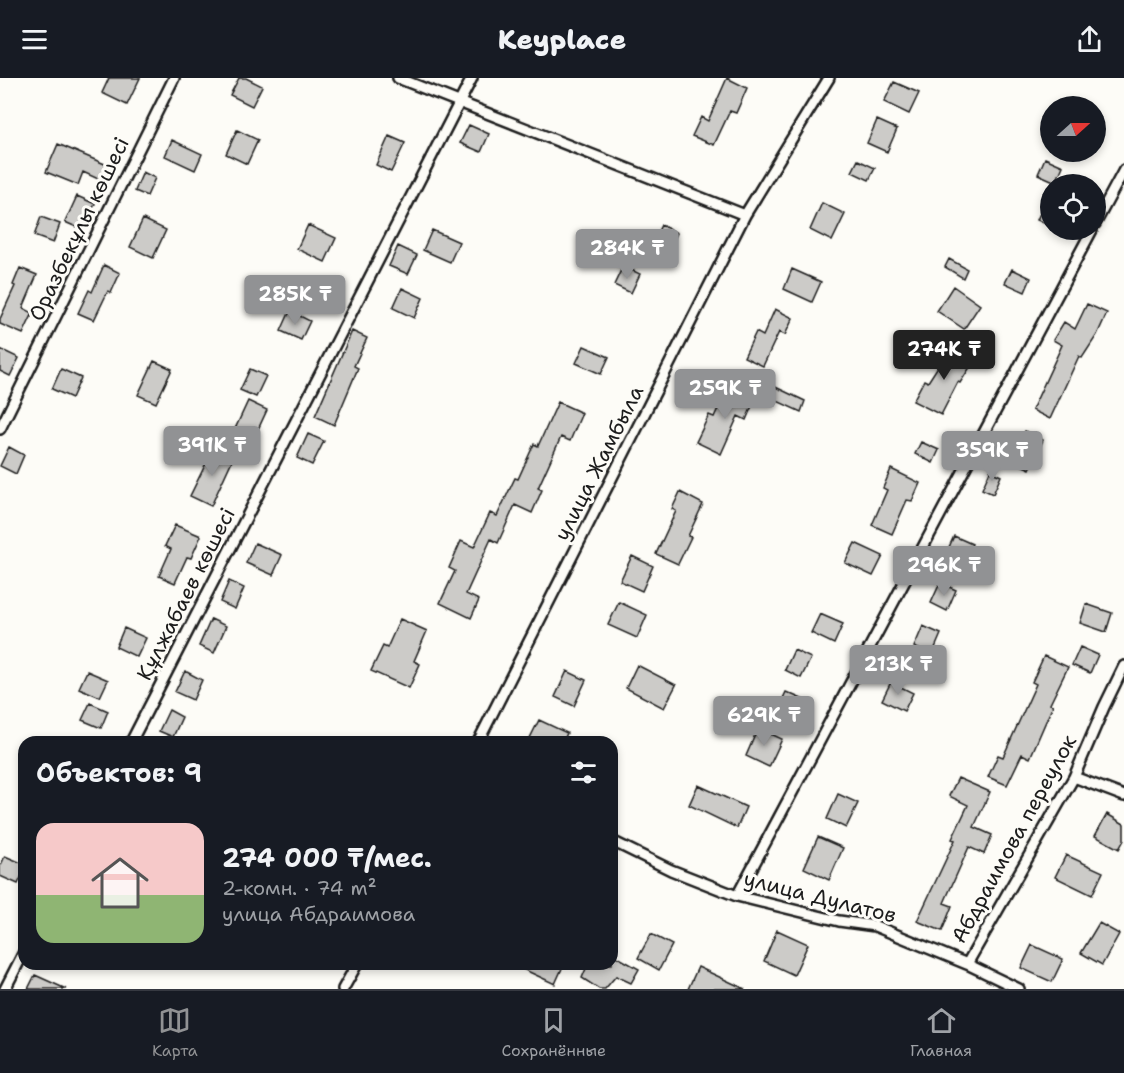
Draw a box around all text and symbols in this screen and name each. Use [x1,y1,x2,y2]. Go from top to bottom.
text: Keyplace [498,21,626,58]
icon: menu [18,23,51,56]
icon: share [1073,23,1106,56]
north arrow [1040,96,1106,162]
map controls [1040,96,1106,240]
street label: Оразбекұлы көшесі [22,132,136,326]
button: locate [1040,174,1106,240]
pin: 284K ₸ [578,229,676,280]
text: 284K ₸ [590,235,664,261]
pin: 285K ₸ [246,275,344,326]
text: 285K ₸ [258,281,332,307]
pin: 274K ₸ [895,330,993,381]
text: 274K ₸ [907,336,981,362]
pin: 259K ₸ [676,369,774,420]
text: 259K ₸ [689,375,761,401]
street label: улица Жамбыла [548,381,650,545]
pin: 391K ₸ [163,426,261,477]
pin: 359K ₸ [943,431,1041,482]
text: 391K ₸ [178,432,246,458]
text: 359K ₸ [956,437,1028,463]
street label: Құлжабаев көшесі [130,503,242,685]
pin: 296K ₸ [895,546,993,597]
text: 296K ₸ [907,552,981,578]
pin: 213K ₸ [849,645,947,696]
text: 213K ₸ [864,651,932,677]
pin: 629K ₸ [715,696,813,747]
text: 629K ₸ [727,702,801,728]
street label: Абдраимова переулок [945,730,1083,948]
text: Объектов: 9 [36,755,202,790]
icon: filters [567,756,600,789]
text: 274 000 ₸/мес. [222,840,432,875]
icon: home [84,847,156,919]
street label: улица Дулатов [741,865,899,929]
text: 2-комн. · 74 m² [222,875,377,901]
text: улица Абдраимова [222,901,415,927]
tab: Карта [152,1004,198,1061]
tab: Сохранённые [502,1004,606,1061]
tab: Главная [910,1004,972,1061]

